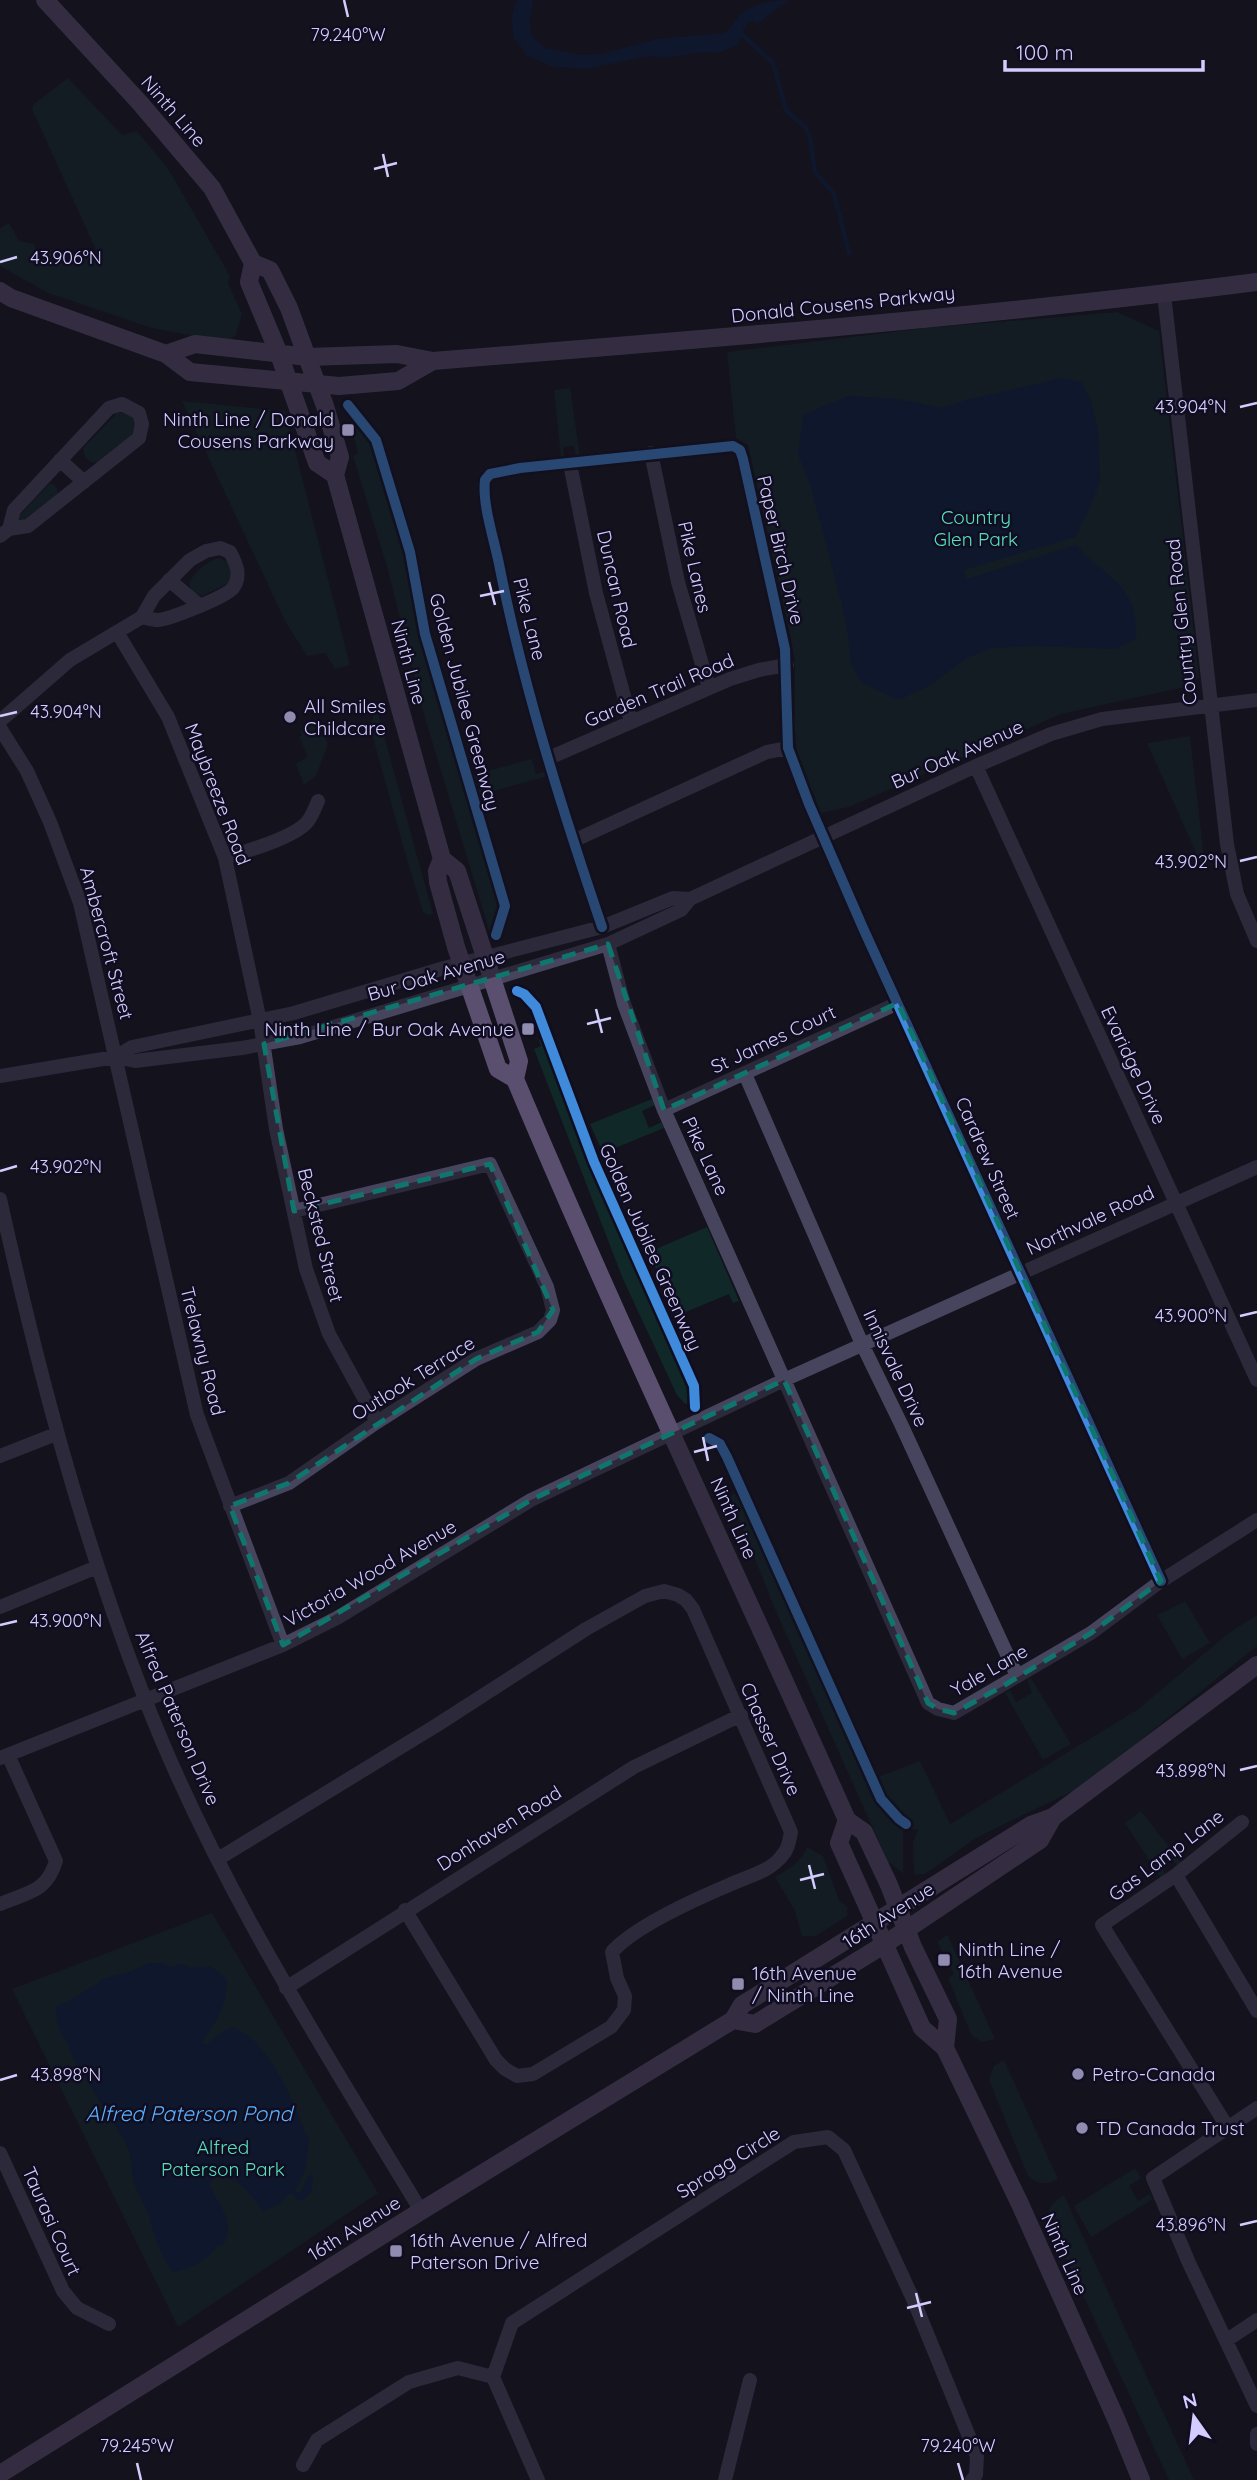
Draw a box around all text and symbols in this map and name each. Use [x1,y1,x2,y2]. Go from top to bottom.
text: 79.240°W [310,23,386,46]
scale bar [1005,28,1203,72]
text: 100 m [1016,39,1074,65]
street label: Ninth Line [136,70,212,152]
text: 43.906°N [30,246,102,269]
street label: Donald Cousens Parkway [730,280,956,328]
text: 43.904°N [1155,395,1227,418]
place label: Ninth Line / Donald Cousens Parkway [163,407,334,453]
marker: Ninth Line / Donald Cousens Parkway [340,422,356,438]
street label: Paper Birch Drive [752,473,810,627]
park label: Country Glen Park [934,505,1018,551]
street label: Pike Lanes [673,519,717,615]
street label: Duncan Road [592,528,642,650]
street label: Country Glen Road [1160,538,1202,706]
street label: Pike Lane [508,575,552,663]
street label: Golden Jubilee Greenway [424,590,506,814]
street label: Ninth Line [386,617,432,707]
street label: Garden Trail Road [581,648,737,732]
place label: All Smiles Childcare [304,694,386,740]
text: 43.904°N [30,700,102,723]
marker: All Smiles Childcare [282,709,298,725]
street label: Bur Oak Avenue [887,714,1027,794]
street label: Maybreeze Road [180,720,256,868]
text: 43.902°N [1155,850,1227,873]
street label: Ambercroft Street [75,864,139,1022]
street label: Bur Oak Avenue [364,944,508,1006]
street label: St James Court [707,1000,839,1078]
street label: Evaridge Drive [1096,1002,1172,1128]
place label: Ninth Line / Bur Oak Avenue [264,1017,514,1041]
marker: Ninth Line / Bur Oak Avenue [520,1021,536,1037]
street label: Cardrew Street [950,1093,1026,1223]
street label: Pike Lane [677,1113,735,1199]
street label: Golden Jubilee Greenway [594,1140,708,1354]
text: 43.902°N [30,1155,102,1178]
street label: Becksted Street [293,1165,349,1305]
street label: Northvale Road [1022,1180,1158,1260]
street label: Trelawny Road [175,1284,231,1418]
text: 43.900°N [1155,1304,1227,1327]
street label: Innisvale Drive [858,1305,934,1431]
street label: Outlook Terrace [347,1331,479,1425]
street label: Ninth Line [705,1473,763,1563]
street label: Victoria Wood Avenue [279,1514,461,1632]
text: 43.900°N [30,1609,102,1632]
street label: Alfred Paterson Drive [130,1627,226,1809]
street label: Yale Lane [946,1638,1032,1702]
street label: Chasser Drive [735,1679,807,1799]
text: 43.898°N [1156,1759,1226,1782]
street label: Donhaven Road [432,1780,566,1876]
street label: Gas Lamp Lane [1104,1804,1228,1906]
street label: 16th Avenue [838,1876,938,1954]
place label: Ninth Line / 16th Avenue [958,1937,1063,1983]
marker: Ninth Line / 16th Avenue [936,1952,952,1968]
place label: 16th Avenue / Ninth Line [752,1961,857,2007]
marker: 16th Avenue / Ninth Line [730,1976,746,1992]
place label: Petro-Canada [1092,2062,1216,2086]
text: 43.898°N [31,2063,101,2086]
marker: Petro-Canada [1070,2066,1086,2082]
water label: Alfred Paterson Pond [86,2100,294,2126]
place label: TD Canada Trust [1096,2116,1245,2140]
marker: TD Canada Trust [1074,2120,1090,2136]
street label: Spragg Circle [672,2121,784,2203]
park label: Alfred Paterson Park [161,2135,285,2181]
street label: Taurasi Court [17,2163,87,2279]
street label: 16th Avenue [303,2190,405,2266]
street label: Ninth Line [1036,2209,1094,2299]
text: 43.896°N [1156,2213,1226,2236]
place label: 16th Avenue / Alfred Paterson Drive [410,2228,588,2274]
marker: 16th Avenue / Alfred Paterson Drive [388,2243,404,2259]
north arrow [1159,2382,1229,2452]
text: N [1180,2387,1200,2414]
text: 79.245°W [100,2434,174,2457]
text: 79.240°W [920,2434,996,2457]

